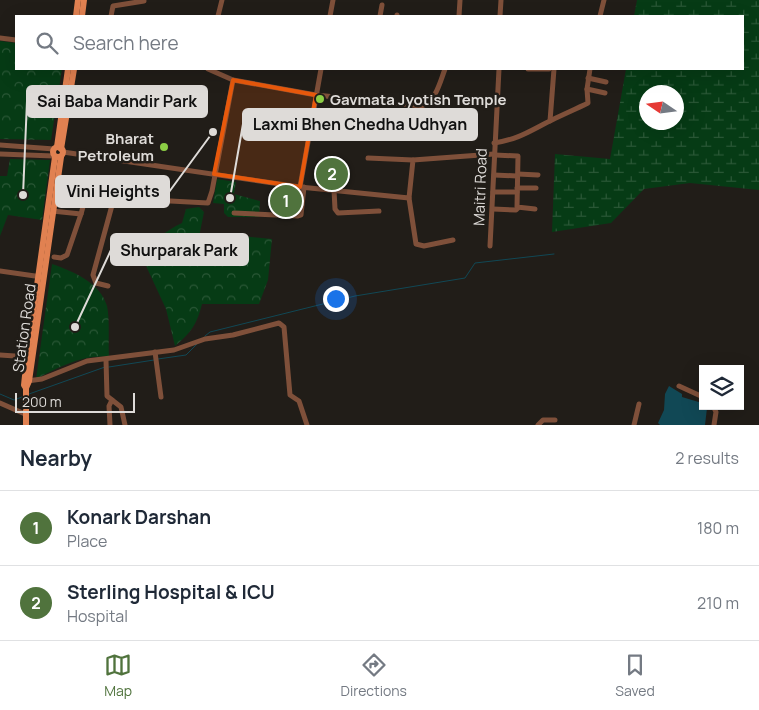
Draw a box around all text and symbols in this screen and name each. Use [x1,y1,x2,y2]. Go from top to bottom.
search box [15,15,744,70]
icon: search [33,29,61,57]
text: Search here [73,30,179,56]
north arrow [639,85,684,130]
callout: Sai Baba Mandir Park [27,86,207,117]
place label: Gavmata Jyotish Temple [330,89,507,110]
text: Sai Baba Mandir Park [37,90,197,112]
marker: Gavmata Jyotish Temple [314,93,326,105]
callout: Laxmi Bhen Chedha Udhyan [243,109,477,140]
text: Laxmi Bhen Chedha Udhyan [253,113,467,135]
place label: Bharat Petroleum [78,128,154,166]
marker: Bharat Petroleum [158,141,170,153]
street label: Maitri Road [468,148,492,226]
pin: 2 [316,155,348,193]
callout: Vini Heights [56,176,169,207]
text: Vini Heights [66,180,160,202]
pin: 1 [270,182,302,220]
callout: Shurparak Park [111,234,248,265]
text: Shurparak Park [120,239,238,261]
street label: Station Road [7,282,41,374]
your location [323,286,349,312]
map controls [699,365,744,410]
button: layers [699,365,744,410]
scale bar [15,390,135,413]
text: 200 m [22,392,62,411]
text: Nearby [20,444,92,472]
text: 2 results [675,447,739,469]
text: Konark Darshan [67,504,211,530]
text: 1 [32,517,40,539]
text: 180 m [697,517,739,539]
text: Place [67,530,107,552]
text: Sterling Hospital & ICU [67,579,275,605]
text: 2 [31,592,41,614]
text: 210 m [697,592,739,614]
text: Hospital [67,605,128,627]
tab: Map [104,651,132,700]
tab: Directions [341,651,407,700]
tab: Saved [615,651,655,700]

